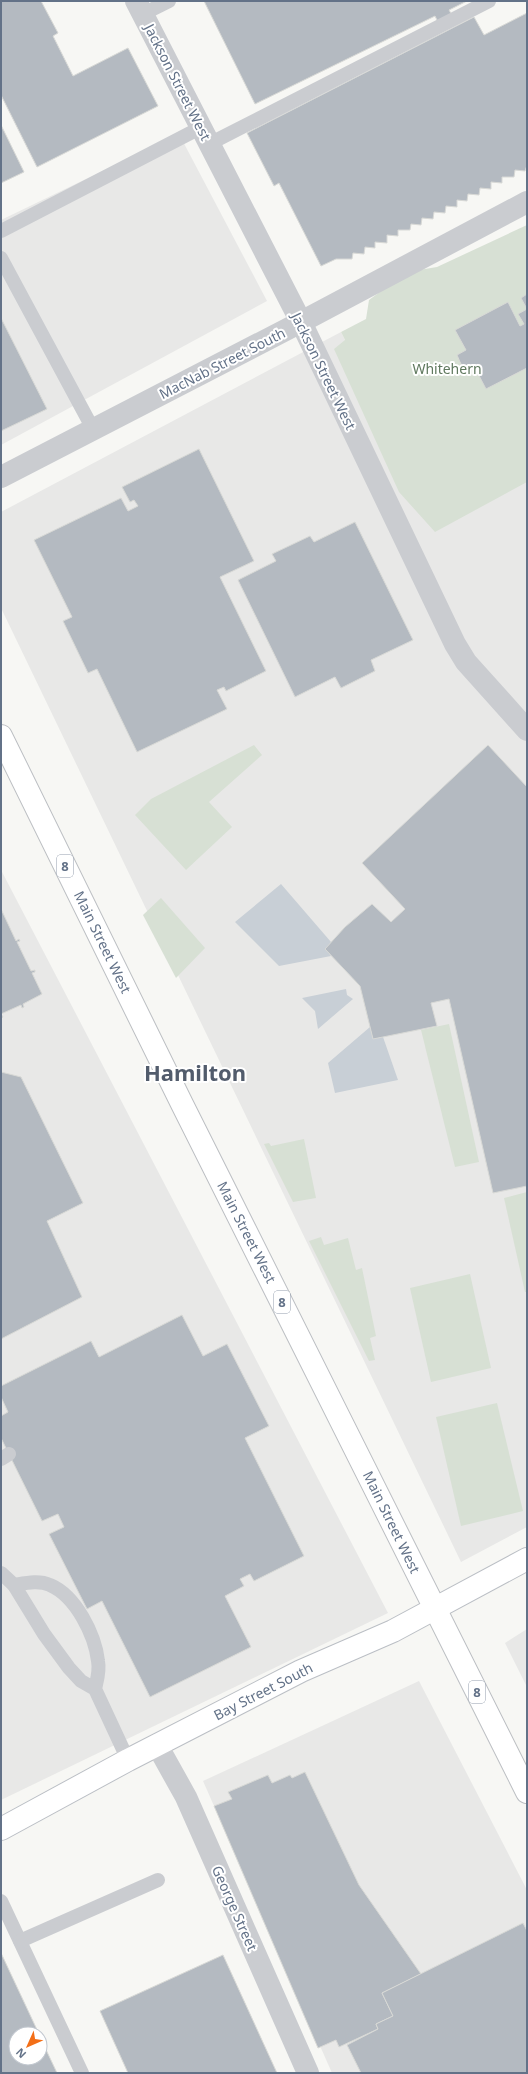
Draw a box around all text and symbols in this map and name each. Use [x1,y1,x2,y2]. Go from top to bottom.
street label: Jackson Street West [139,19,216,144]
street label: Jackson Street West [286,307,361,433]
street label: MacNab Street South [156,323,288,403]
park label: Whitehern [412,359,482,378]
road number: 8 [57,855,73,877]
street label: Main Street West [70,888,136,996]
district label: Hamilton [144,1057,246,1087]
street label: Main Street West [213,1178,281,1286]
road number: 8 [274,1291,290,1313]
street label: Main Street West [359,1468,425,1576]
street label: Bay Street South [210,1658,316,1724]
road number: 8 [469,1681,485,1703]
street label: George Street [208,1862,262,1954]
north arrow [8,2026,48,2066]
text: N [12,2045,29,2062]

